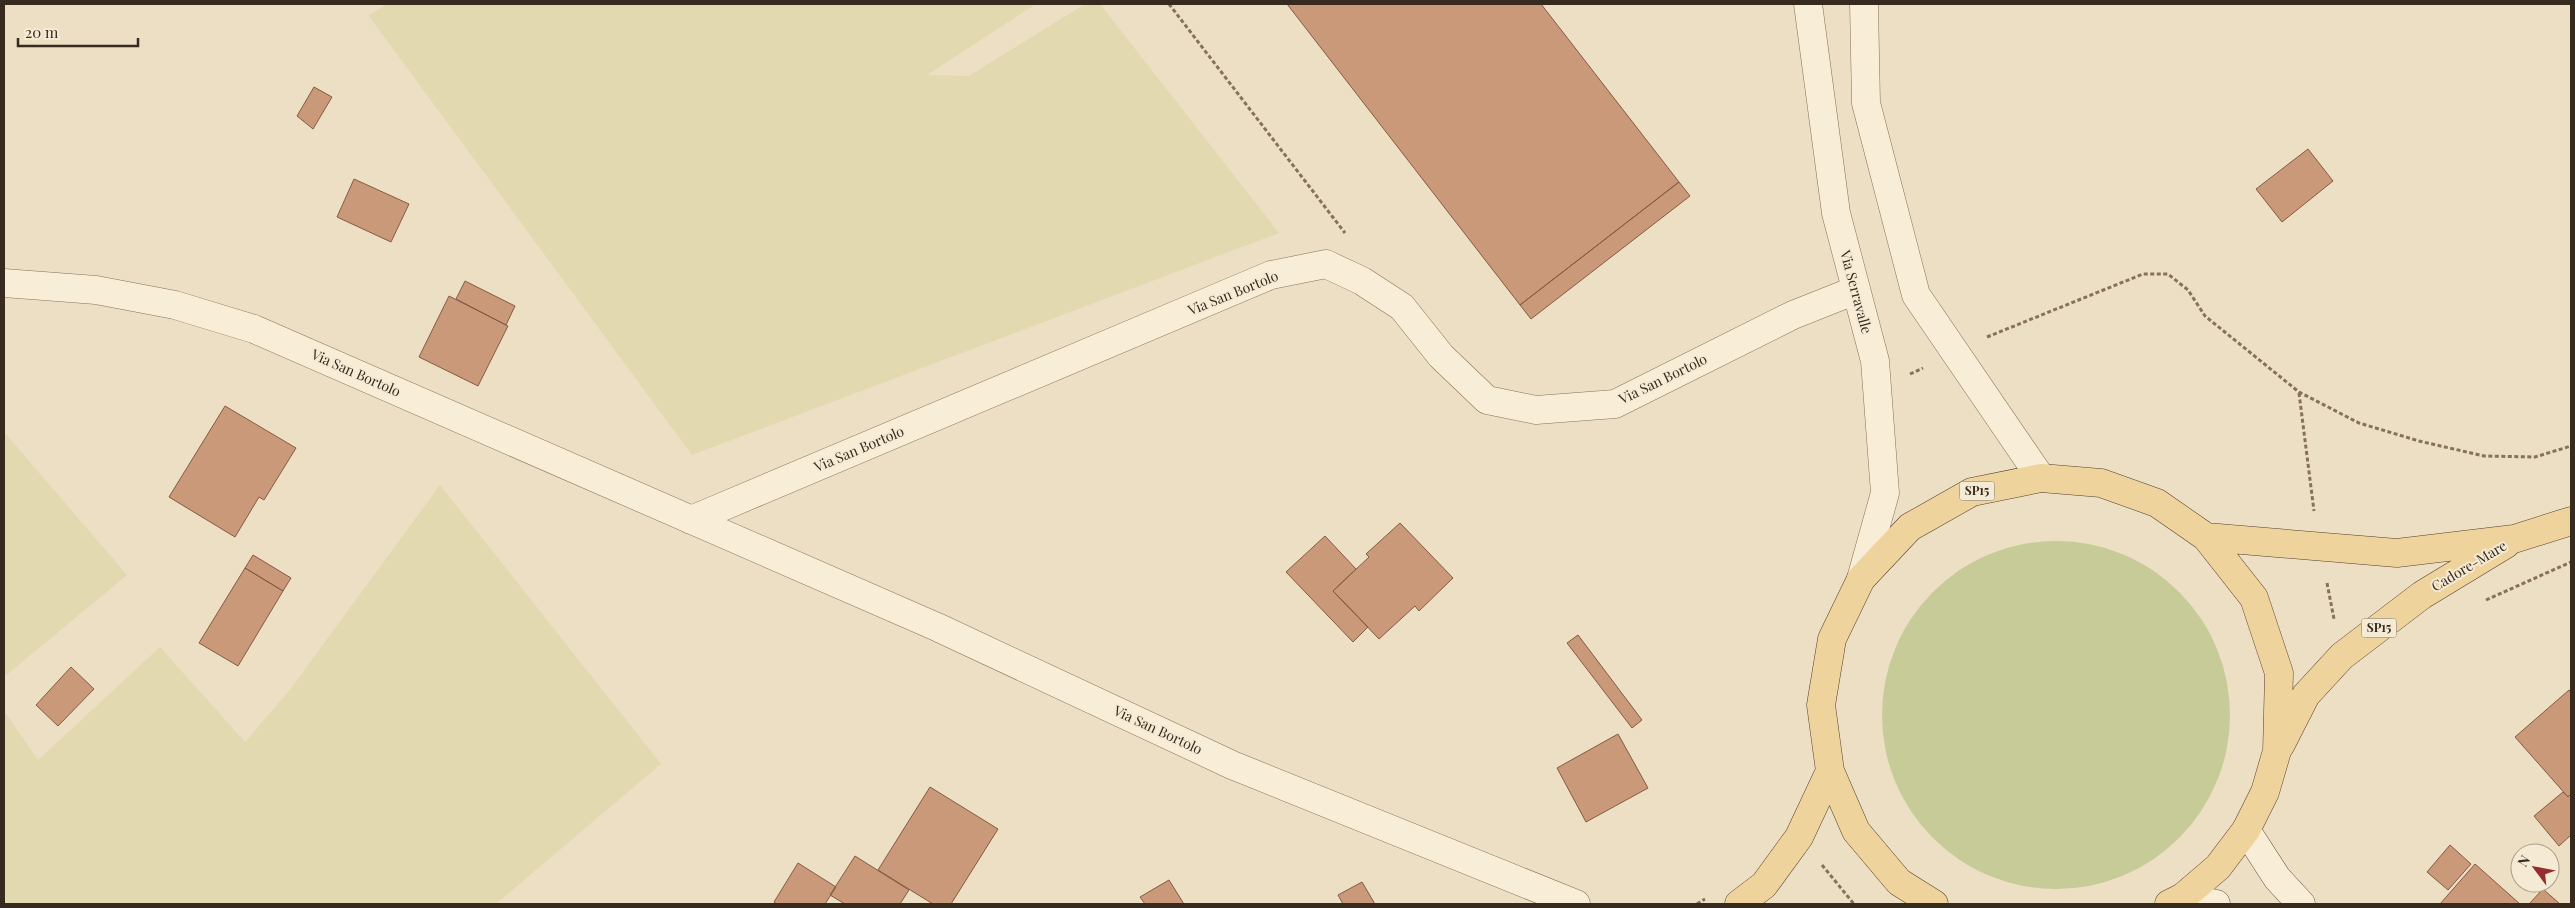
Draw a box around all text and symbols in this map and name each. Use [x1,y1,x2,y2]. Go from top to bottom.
scale bar [18,15,138,47]
text: 20 m [25,22,59,42]
street label: Via Serravalle [1836,247,1877,336]
street label: Via San Bortolo [1184,266,1281,320]
street label: Via San Bortolo [308,344,404,401]
street label: Via San Bortolo [1615,349,1710,409]
street label: Via San Bortolo [810,421,907,476]
road number: SP15 [1960,482,1994,501]
street label: Cadore-Mare [2428,536,2510,595]
road number: SP15 [2362,618,2396,638]
street label: Via San Bortolo [1110,700,1206,759]
north arrow [2510,843,2560,893]
text: N [2513,852,2534,870]

